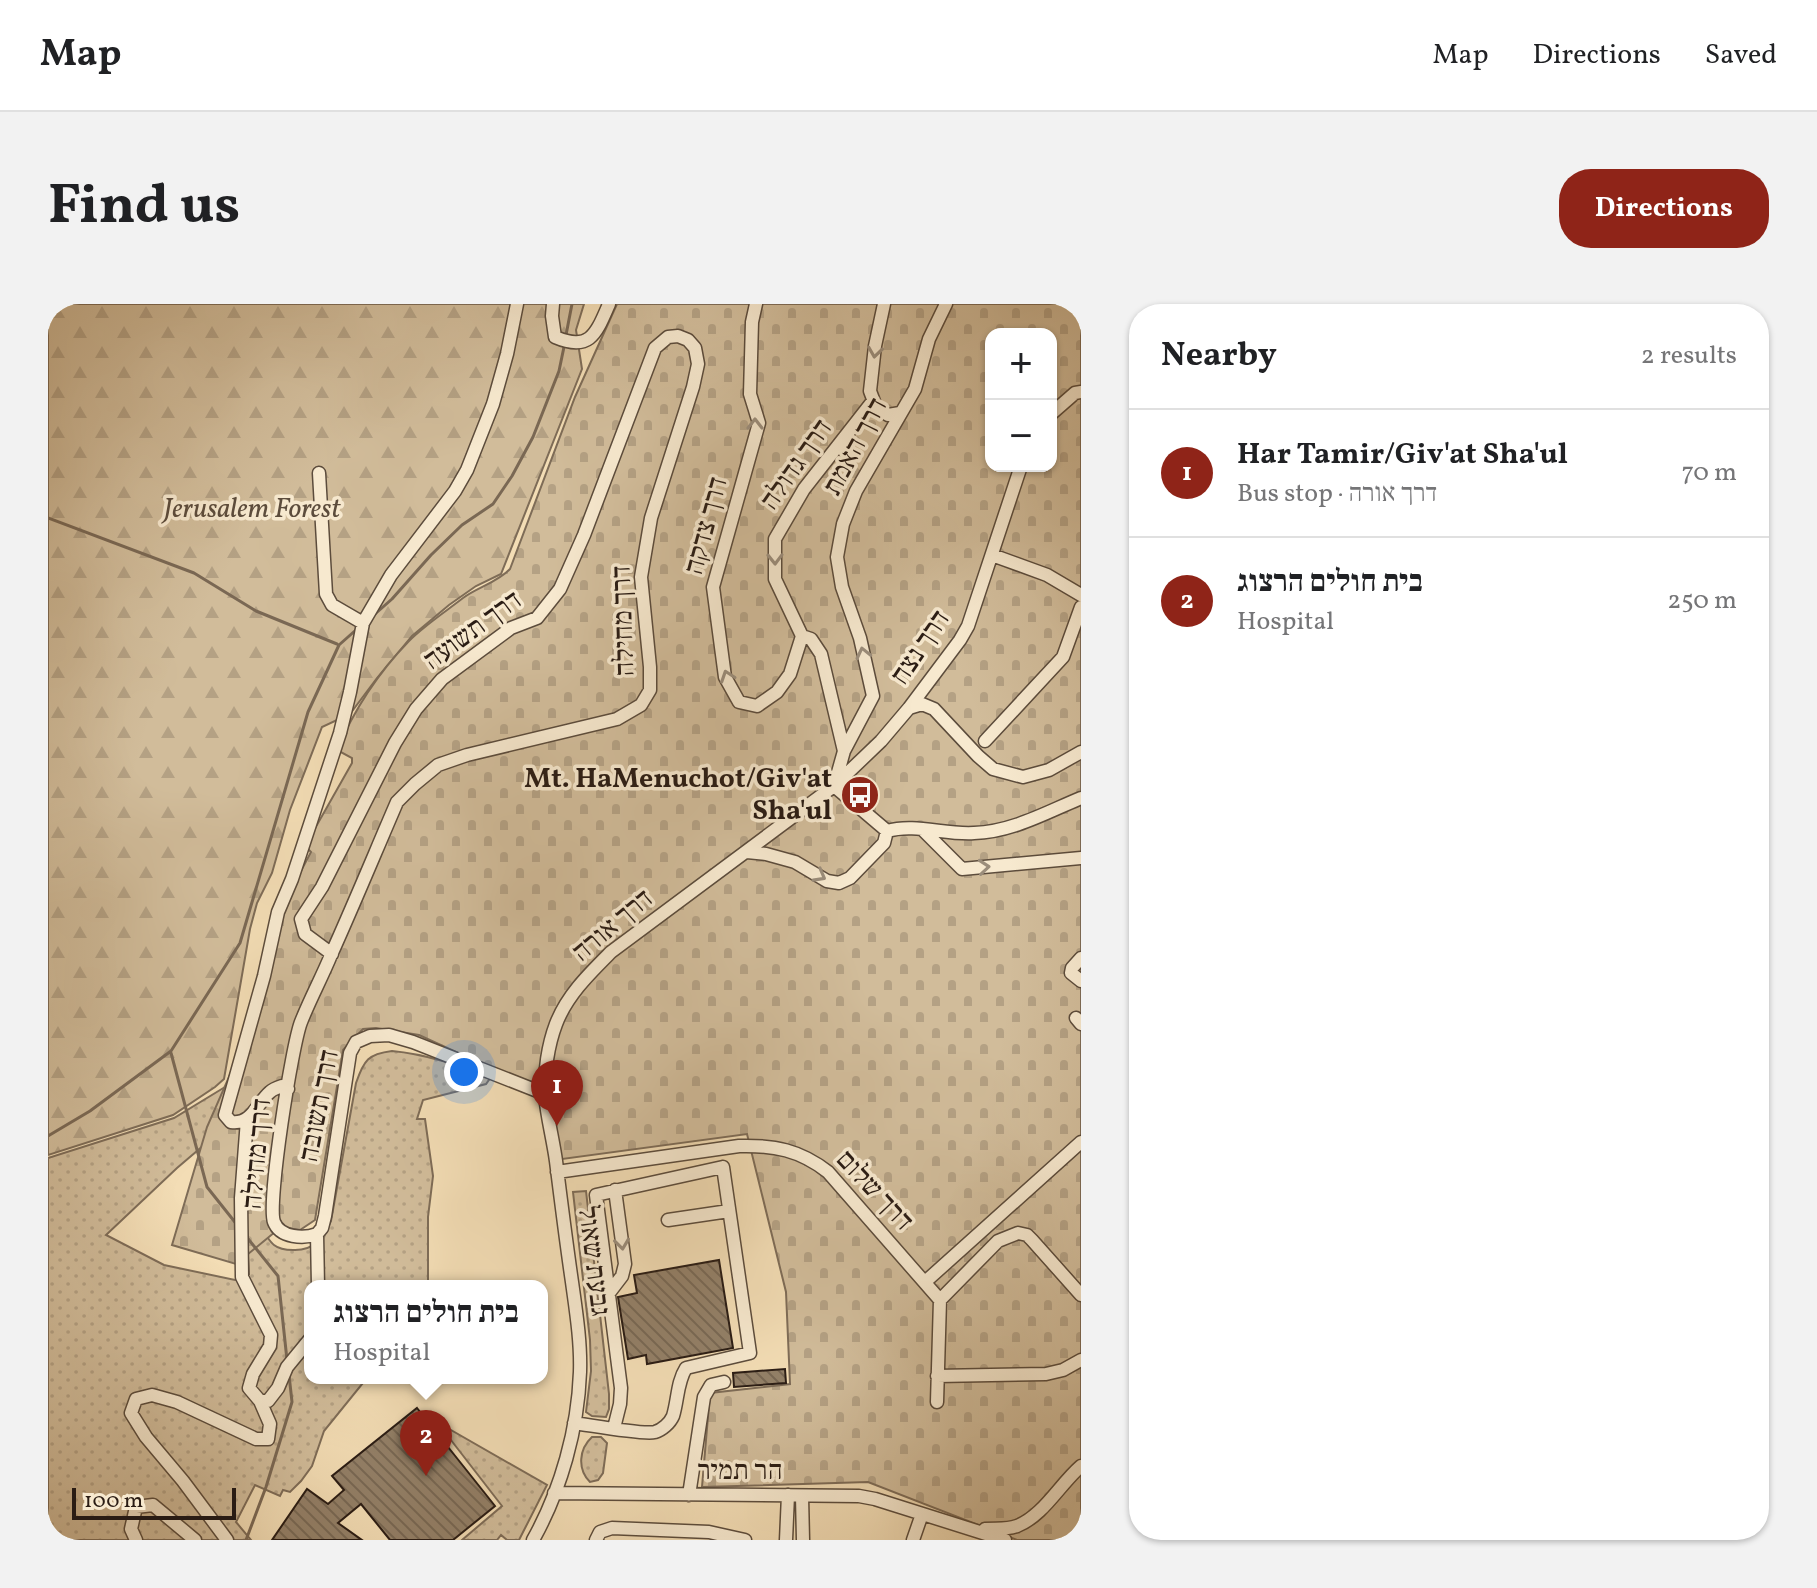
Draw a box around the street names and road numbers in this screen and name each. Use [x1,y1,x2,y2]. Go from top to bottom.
street label: דרך האמת [814,391,898,503]
street label: דרך גדולה [751,412,843,518]
street label: דרך צדקה [675,473,739,579]
street label: דרך מחילה [603,565,645,677]
street label: דרך תשועה [416,582,530,680]
street label: דרך נצח [882,603,960,693]
street label: דרך אורה [564,880,662,972]
street label: דרך תשובה [290,1046,350,1166]
street label: דרך מחילה [234,1097,282,1211]
street label: דרך שלום [826,1142,922,1240]
street label: גבעת שאול [567,1203,619,1319]
street label: הר תמיר [697,1452,783,1491]

